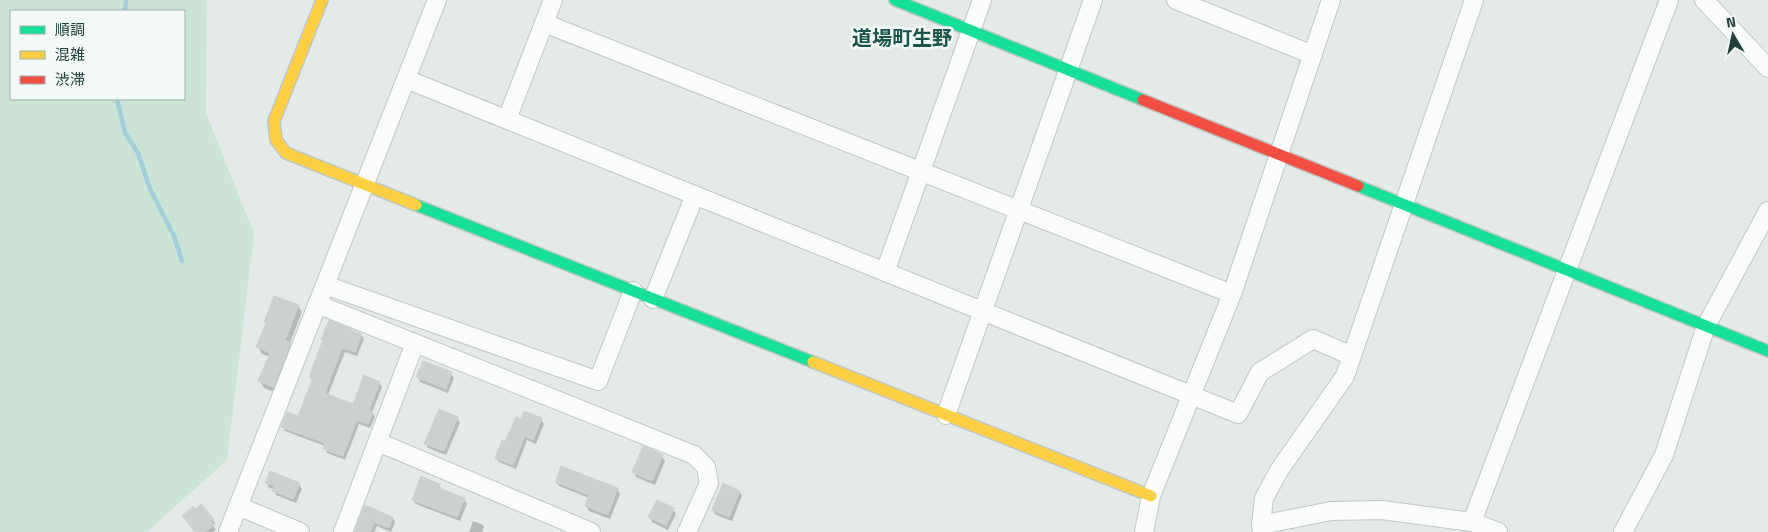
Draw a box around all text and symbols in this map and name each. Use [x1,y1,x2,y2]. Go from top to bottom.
legend [10,10,185,100]
north arrow [1708,10,1758,60]
text: N [1724,11,1737,33]
text: 順調 [55,18,85,41]
district label: 道場町生野 [852,22,952,53]
text: 混雑 [55,43,85,66]
text: 渋滞 [55,68,85,91]

